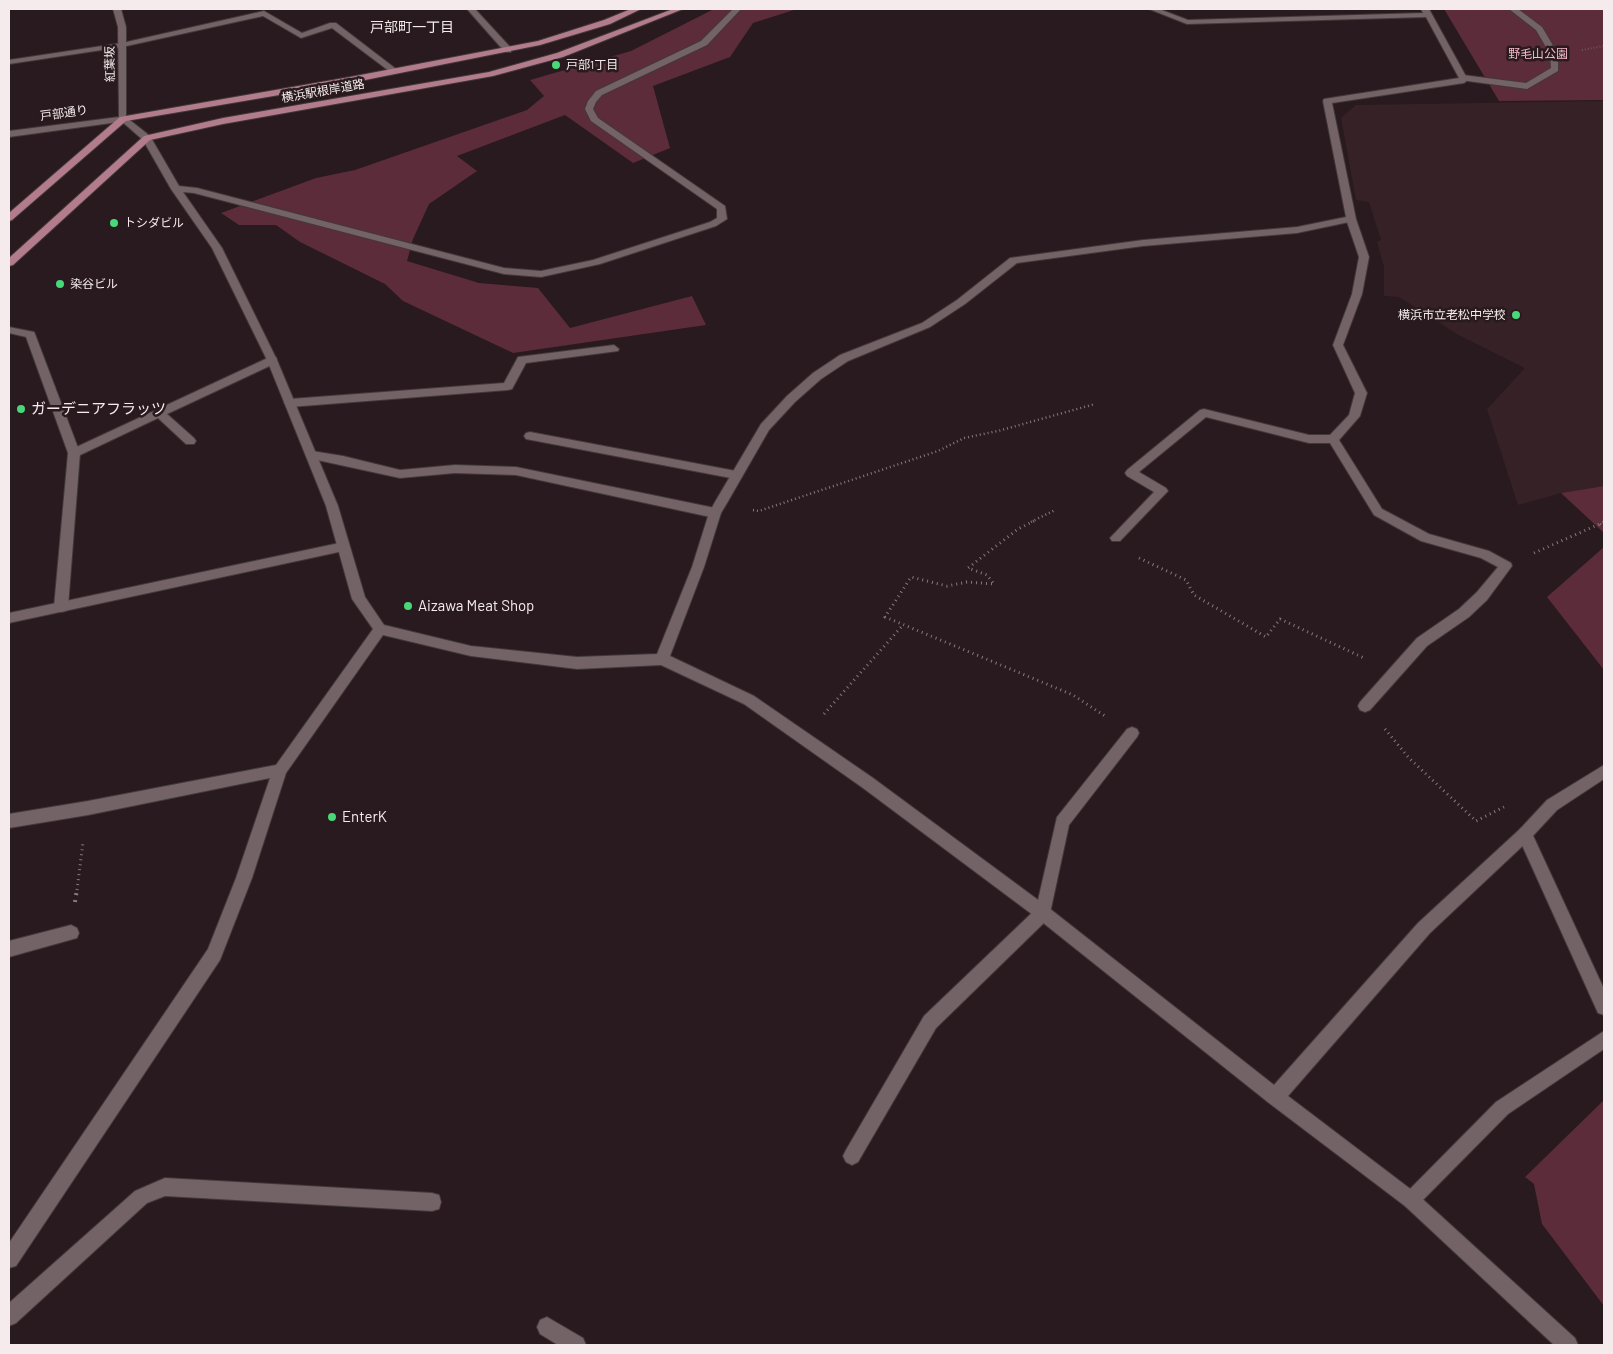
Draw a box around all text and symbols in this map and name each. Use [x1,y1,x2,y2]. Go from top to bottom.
district label: 戸部町一丁目 [370,19,454,35]
street label: 紅葉坂 [102,46,118,82]
park label: 野毛山公園 [1508,47,1568,61]
place label: 戸部1丁目 [566,58,618,72]
marker: 戸部1丁目 [550,59,562,71]
street label: 横浜駅根岸道路 [280,77,366,105]
street label: 戸部通り [39,103,89,123]
place label: トシダビル [124,216,184,230]
marker: トシダビル [108,217,120,229]
place label: 染谷ビル [70,277,118,291]
marker: 染谷ビル [54,278,66,290]
place label: 横浜市立老松中学校 [1398,308,1506,322]
marker: 横浜市立老松中学校 [1510,309,1522,321]
place label: ガーデニアフラッツ [31,400,166,418]
marker: ガーデニアフラッツ [15,403,27,415]
place label: Aizawa Meat Shop [418,597,534,615]
marker: Aizawa Meat Shop [402,600,414,612]
place label: EnterK [342,808,387,826]
marker: EnterK [326,811,338,823]

